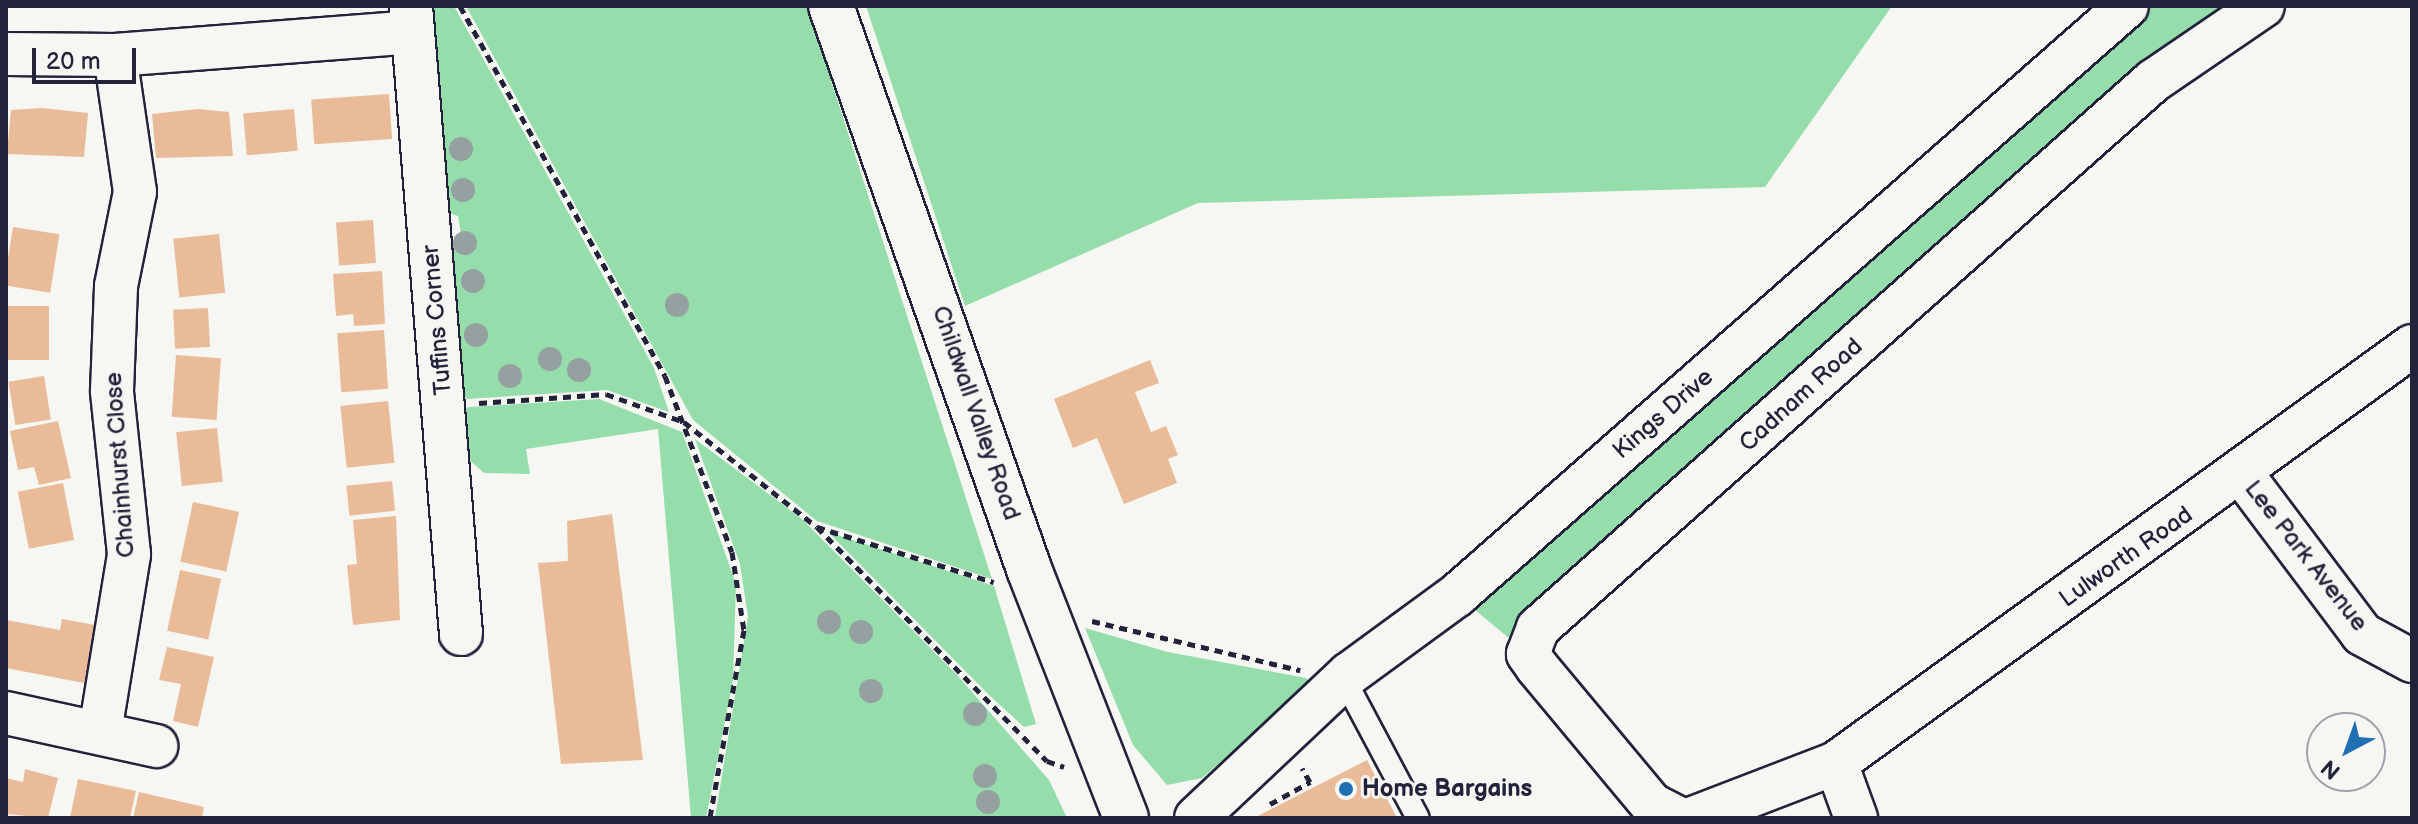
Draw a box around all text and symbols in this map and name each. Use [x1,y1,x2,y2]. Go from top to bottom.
scale bar [36,32,140,82]
text: 20 m [46,47,101,76]
street label: Tuffins Corner [416,244,458,396]
street label: Childwall Valley Road [925,301,1027,525]
street label: Cadnam Road [1733,332,1869,458]
street label: Kings Drive [1607,363,1719,465]
street label: Chainhurst Close [99,371,141,559]
street label: Lee Park Avenue [2238,475,2374,637]
street label: Lulworth Road [2054,500,2198,614]
north arrow [2306,712,2386,792]
text: N [2316,753,2346,785]
place label: Home Bargains [1362,775,1532,803]
marker: Home Bargains [1337,780,1355,798]

